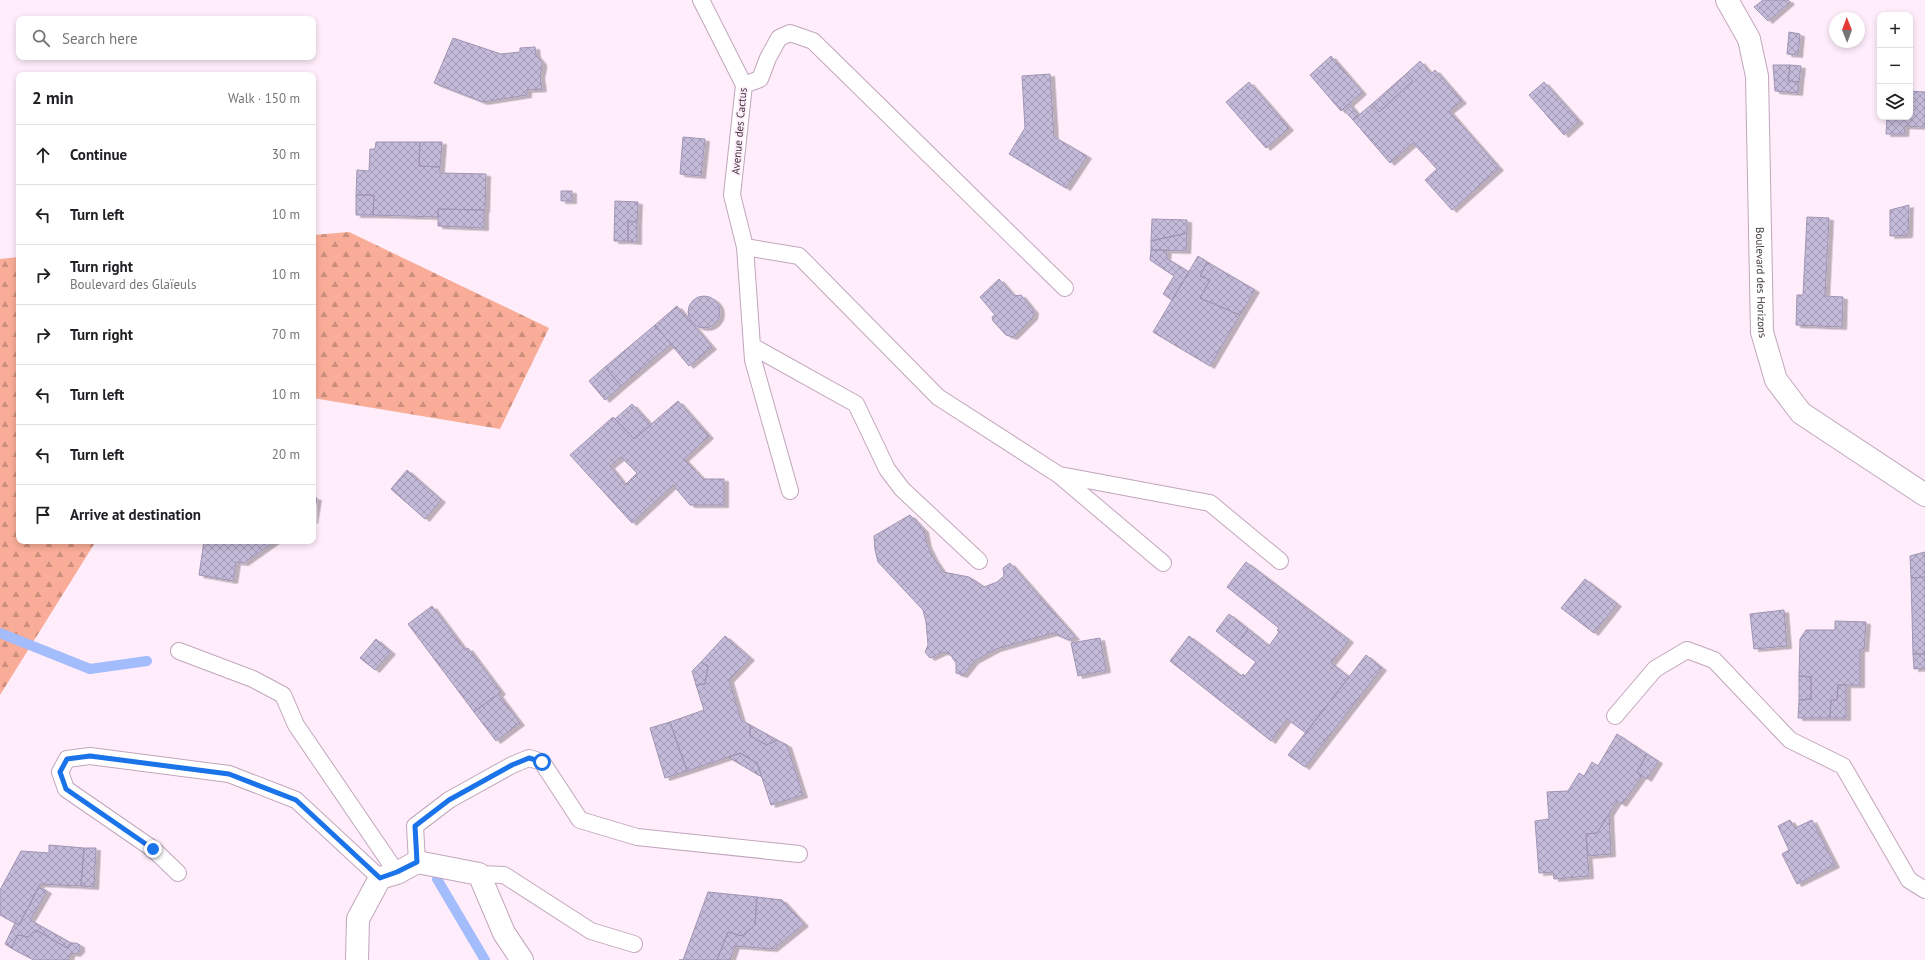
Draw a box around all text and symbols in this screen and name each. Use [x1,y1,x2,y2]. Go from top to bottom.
north arrow [1829,12,1865,48]
map controls [1877,12,1913,120]
button: + [1877,12,1913,48]
search box [16,16,316,60]
icon: search [30,27,52,49]
text: Search here [62,29,138,48]
button: − [1877,48,1913,84]
button: layers [1877,84,1913,120]
text: 2 min [32,87,73,109]
street label: Avenue des Cactus [728,87,750,175]
text: Walk · 150 m [228,90,300,107]
icon: ahead [32,144,54,166]
text: Continue [70,145,127,164]
text: 30 m [272,146,300,163]
icon: left [32,204,54,226]
text: Turn left [70,205,124,224]
text: 10 m [272,206,300,223]
street label: Boulevard des Horizons [1753,227,1770,340]
text: Turn right [70,257,133,276]
icon: right [32,264,54,286]
text: 10 m [272,266,300,283]
text: Boulevard des Glaïeuls [70,276,196,293]
icon: right [32,324,54,346]
text: Turn right [70,325,133,344]
text: 70 m [272,326,300,343]
icon: left [32,384,54,406]
text: Turn left [70,385,124,404]
text: 10 m [272,386,300,403]
icon: left [32,444,54,466]
text: Turn left [70,445,124,464]
text: 20 m [272,446,300,463]
icon: arrive [32,504,54,526]
text: Arrive at destination [70,505,201,524]
route start [533,753,551,771]
route end [144,840,162,858]

